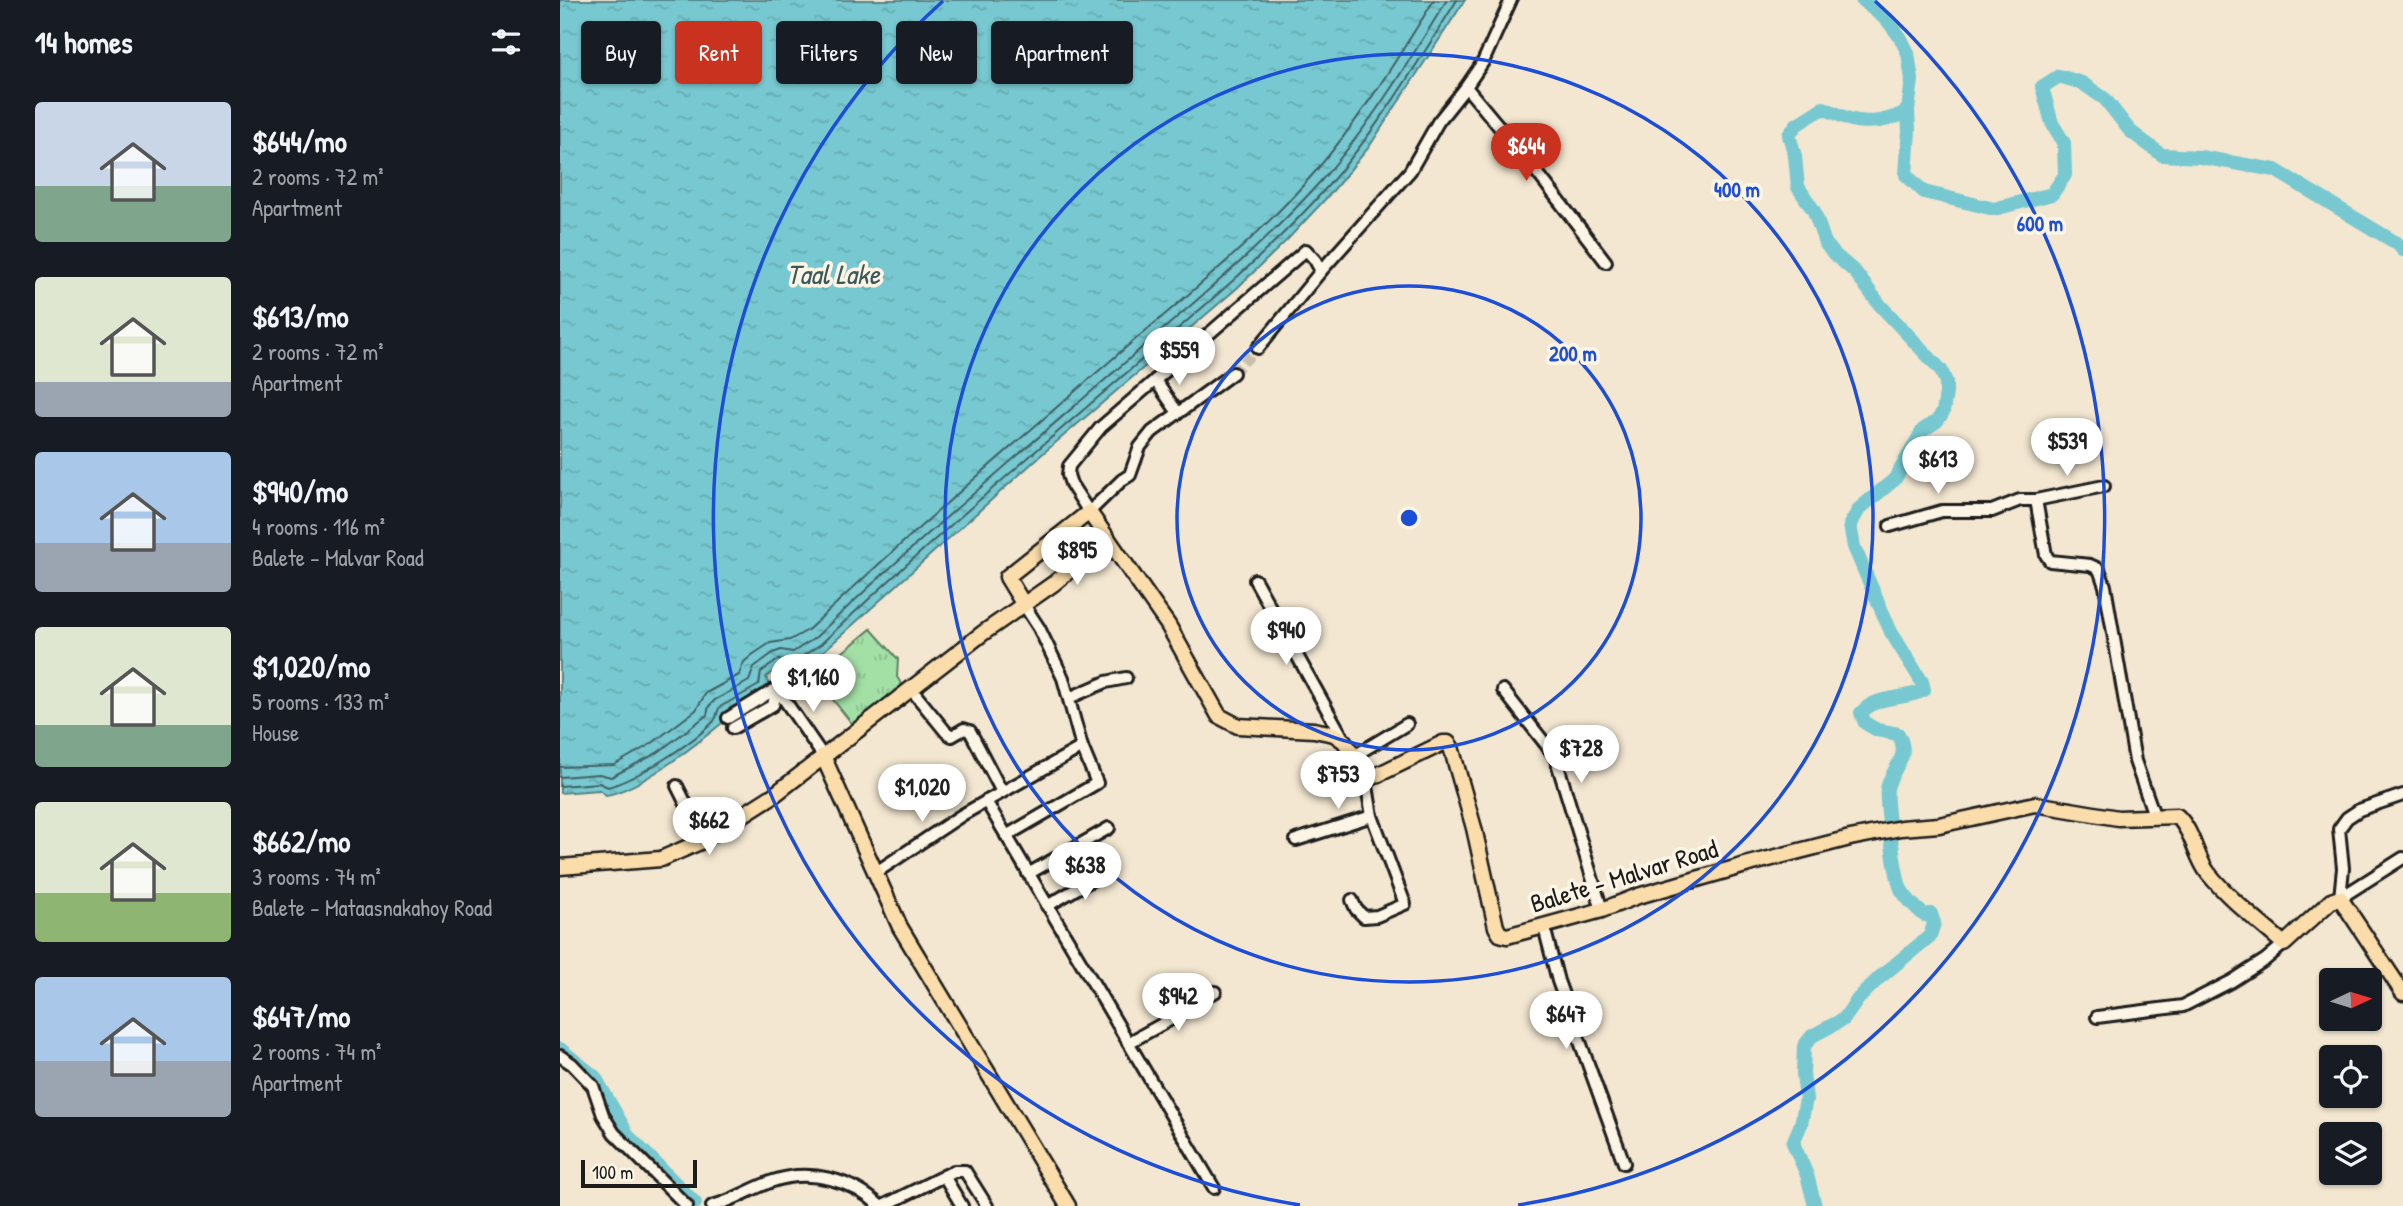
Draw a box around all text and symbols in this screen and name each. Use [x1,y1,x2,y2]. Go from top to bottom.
chip: Buy [581,21,661,84]
chip: Rent [675,21,762,84]
chip: Filters [776,21,882,84]
chip: New [896,21,977,84]
chip: Apartment [991,21,1133,84]
text: 14 homes [35,22,133,62]
icon: filters [487,23,525,61]
text: $644/mo [252,121,347,161]
pin: $644 [1485,124,1567,183]
icon: home [91,130,175,214]
text: $644 [1507,130,1545,161]
text: 2 rooms · 72 m² [252,161,384,192]
text: 400 m [1714,175,1760,204]
text: Apartment [252,192,342,223]
text: 600 m [2017,209,2063,238]
water label: Taal Lake [786,255,881,293]
text: $613/mo [252,296,349,336]
icon: home [91,305,175,389]
pin: $559 [1138,328,1220,387]
text: $559 [1159,334,1199,365]
text: 2 rooms · 72 m² [252,336,384,367]
text: 200 m [1549,339,1597,368]
text: Apartment [252,367,342,398]
pin: $539 [2026,419,2108,478]
text: $539 [2047,425,2087,456]
pin: $613 [1897,436,1979,496]
text: $613 [1918,443,1958,474]
text: $940/mo [252,471,348,511]
icon: home [91,480,175,564]
centre of rings [1397,506,1421,530]
text: 4 rooms · 116 m² [252,511,385,542]
pin: $895 [1036,528,1118,587]
text: $895 [1057,534,1097,565]
text: Balete - Malvar Road [252,542,424,573]
pin: $940 [1245,608,1327,667]
text: $940 [1266,614,1306,645]
text: $1,020/mo [252,646,370,686]
pin: $1,160 [756,654,870,714]
icon: home [91,655,175,739]
text: $1,160 [787,661,839,692]
text: 5 rooms · 133 m² [252,686,389,717]
text: House [252,717,299,748]
pin: $728 [1540,726,1622,785]
text: $728 [1559,732,1603,763]
pin: $753 [1297,752,1379,811]
text: $753 [1316,758,1360,789]
pin: $1,020 [865,764,979,824]
text: $1,020 [894,771,950,802]
pin: $662 [668,798,750,857]
text: $662 [689,804,729,835]
text: $662/mo [252,821,350,861]
icon: home [91,830,175,914]
street label: Balete - Malvar Road [1526,830,1722,921]
pin: $638 [1044,842,1126,902]
text: $638 [1064,849,1106,880]
text: 3 rooms · 74 m² [252,861,381,892]
text: Balete - Mataasnakahoy Road [252,892,492,923]
north arrow [2319,968,2382,1031]
map controls [2319,968,2382,1185]
pin: $942 [1137,974,1219,1033]
text: $942 [1158,980,1198,1011]
pin: $647 [1525,992,1607,1051]
text: $647/mo [252,996,350,1036]
text: $647 [1546,998,1586,1029]
icon: home [91,1005,175,1089]
text: 2 rooms · 74 m² [252,1036,381,1067]
button: locate [2319,1045,2382,1108]
text: Apartment [252,1067,342,1098]
button: layers [2319,1122,2382,1185]
scale bar [581,1157,696,1189]
text: 100 m [592,1159,633,1185]

